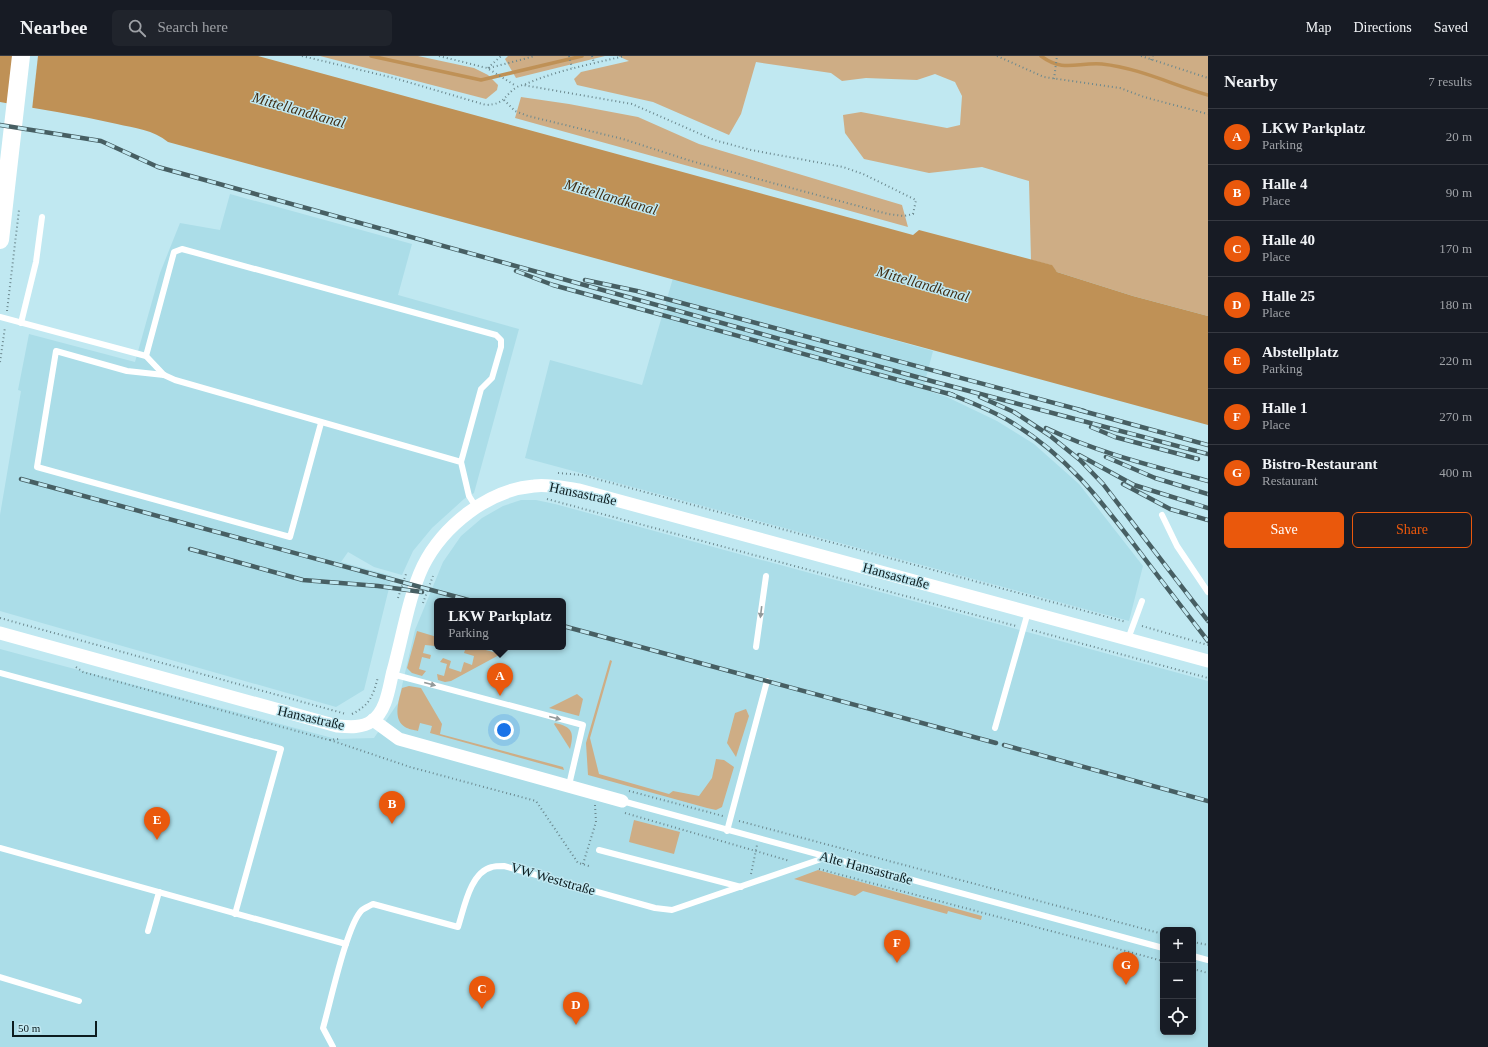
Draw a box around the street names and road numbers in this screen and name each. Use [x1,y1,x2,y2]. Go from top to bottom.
street label: Hansastraße [548,480,618,508]
street label: Hansastraße [861,560,931,592]
street label: Hansastraße [276,703,346,733]
street label: Alte Hansastraße [818,848,914,888]
street label: VW Weststraße [509,860,597,898]

